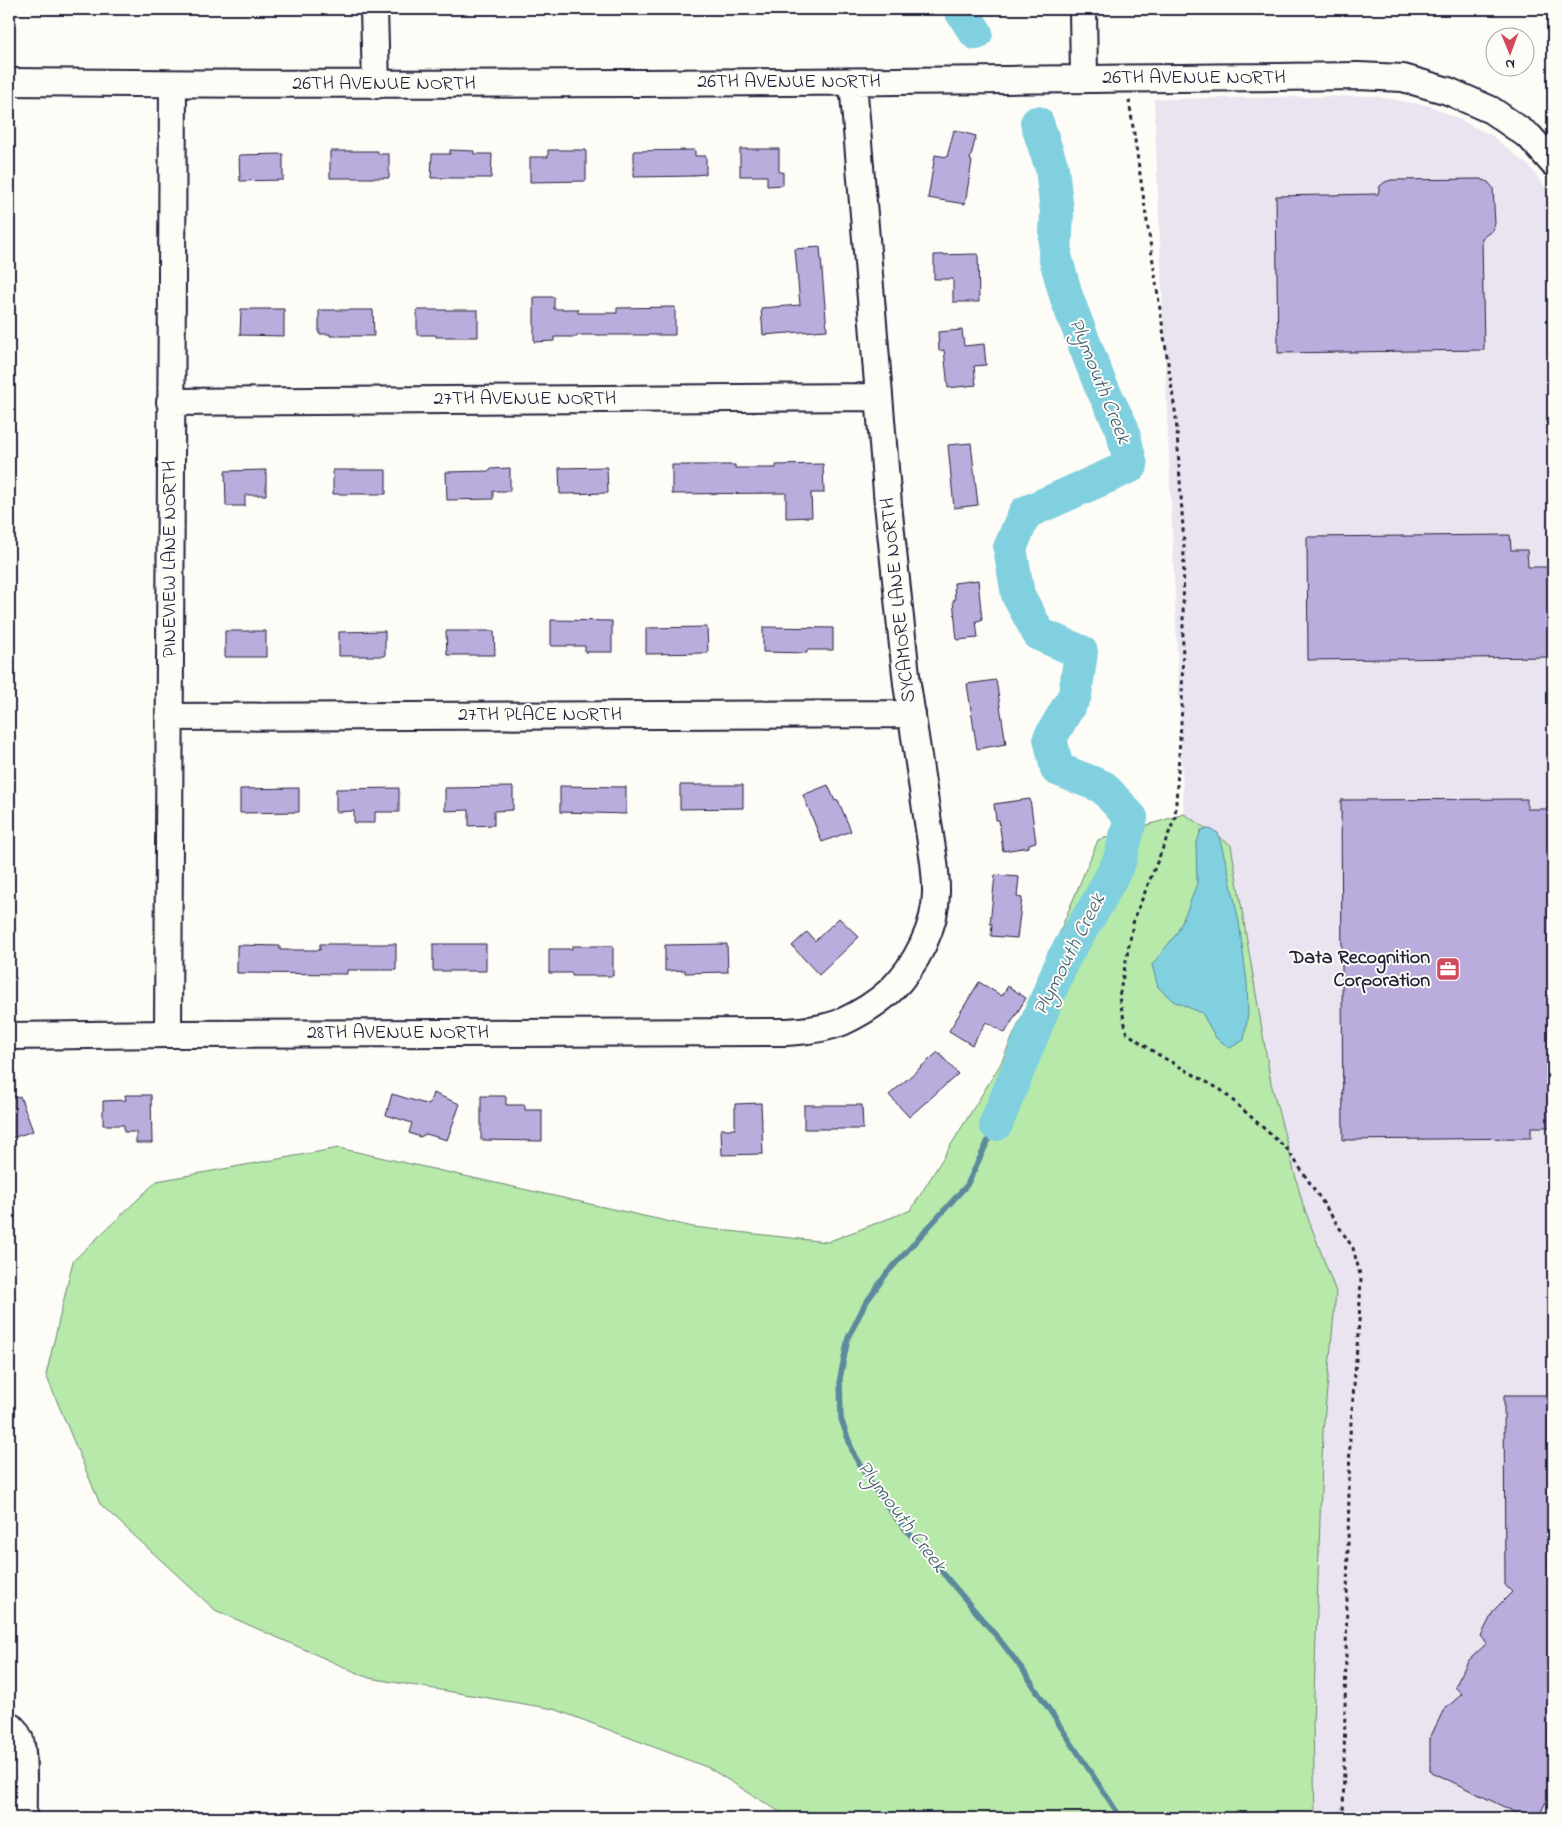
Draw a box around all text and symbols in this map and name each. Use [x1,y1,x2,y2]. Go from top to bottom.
north arrow [1484,28,1534,78]
text: N [1505,53,1515,74]
street label: 26TH AVENUE NORTH [1102,64,1286,93]
street label: 26TH AVENUE NORTH [697,68,881,97]
street label: 26TH AVENUE NORTH [292,70,476,99]
water label: Plymouth Creek [1060,313,1138,449]
street label: 27TH AVENUE NORTH [434,385,616,414]
street label: PINEVIEW LANE NORTH [156,460,185,658]
street label: SYCAMORE LANE NORTH [874,496,924,704]
street label: 27TH PLACE NORTH [458,701,622,730]
water label: Plymouth Creek [1026,888,1114,1021]
place label: Data Recognition Corporation [1289,944,1430,996]
office icon: Data Recognition Corporation [1435,956,1461,982]
street label: 28TH AVENUE NORTH [307,1019,489,1048]
water label: Plymouth Creek [849,1455,954,1580]

